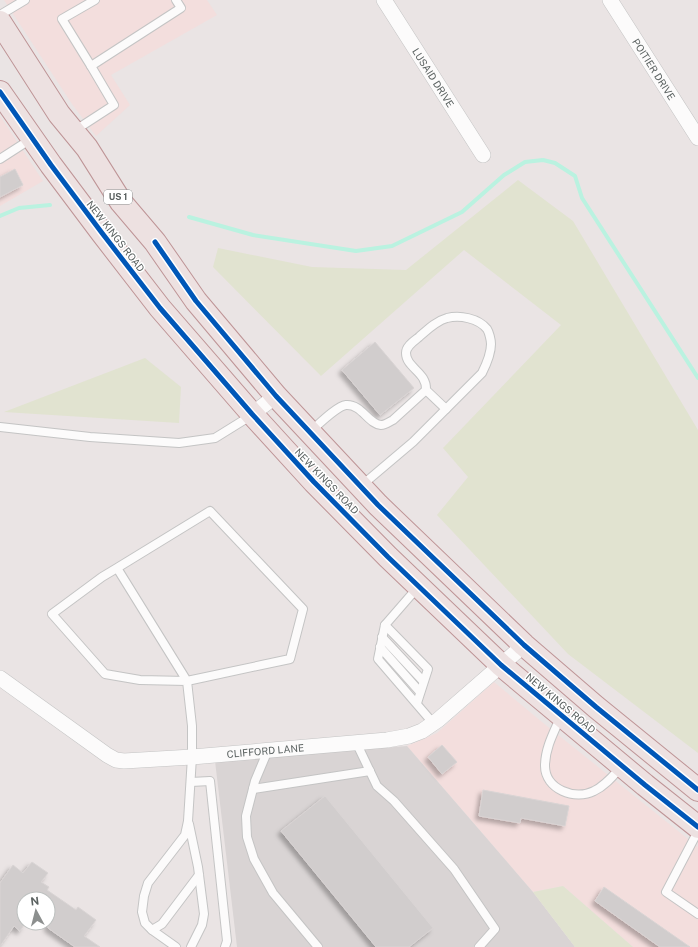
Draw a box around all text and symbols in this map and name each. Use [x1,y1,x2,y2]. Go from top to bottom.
street label: POITIER DRIVE [630,36,678,102]
street label: LUSAID DRIVE [410,46,457,109]
road number: US 1 [104,190,132,204]
street label: NEW KINGS ROAD [84,198,148,274]
street label: NEW KINGS ROAD [292,446,362,517]
street label: NEW KINGS ROAD [524,670,598,736]
street label: CLIFFORD LANE [226,741,305,760]
north arrow [16,891,56,931]
text: N [30,895,40,908]

